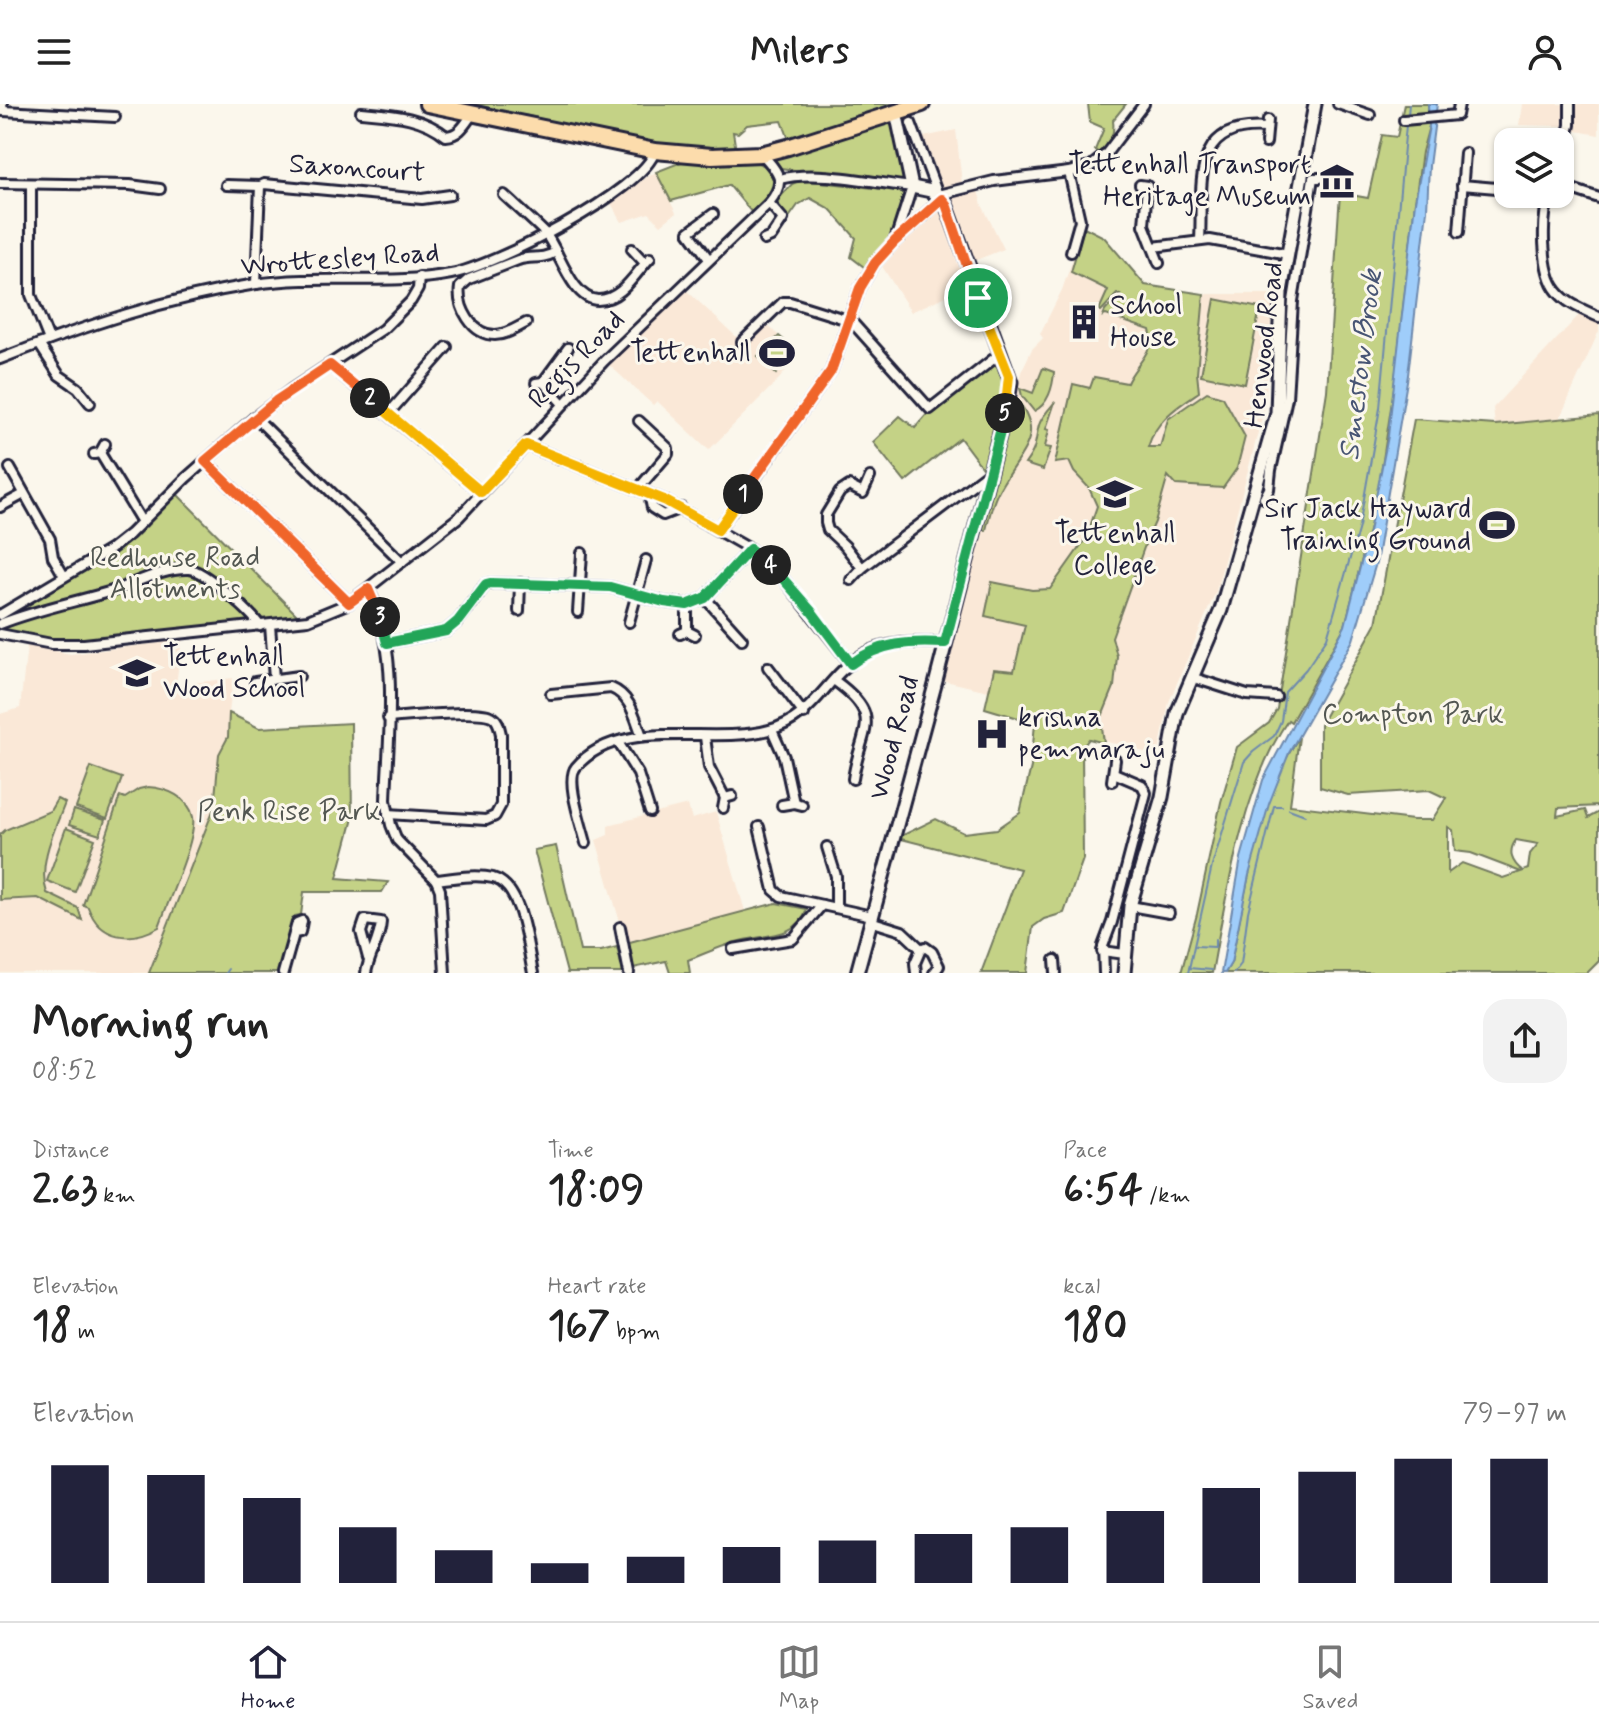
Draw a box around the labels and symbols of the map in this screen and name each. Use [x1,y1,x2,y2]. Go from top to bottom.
street label: Saxoncourt [288,146,426,192]
place label: Tettenhall Transport Heritage Museum [1068,147,1311,216]
museum icon: Tettenhall Transport Heritage Museum [1318,162,1356,200]
street label: Wrottesley Road [239,235,441,285]
street label: Henwood Road [1236,260,1294,430]
pin [944,264,1012,332]
water label: Smestow Brook [1330,266,1392,463]
place label: School House [1110,288,1183,357]
street label: Regis Road [521,303,636,420]
building icon: School House [1065,303,1103,341]
sports icon: Tettenhall [758,334,796,372]
place label: Tettenhall [630,335,751,372]
pin: 2 [350,378,390,418]
pin: 5 [985,393,1025,433]
pin: 1 [723,474,763,514]
school or university icon: Tettenhall College [1096,475,1134,513]
place label: Sir Jack Hayward Training Ground [1264,491,1471,563]
sports icon: Sir Jack Hayward Training Ground [1478,506,1516,544]
place label: Tettenhall College [1054,516,1176,585]
park label: Redhouse Road Allotments [90,540,260,609]
pin: 4 [751,545,791,585]
pin: 3 [360,597,400,637]
place label: Tettenhall Wood School [163,639,305,708]
school or university icon: Tettenhall Wood School [118,654,156,692]
street label: Wood Road [861,672,929,804]
park label: Compton Park [1322,697,1504,734]
place label: krishna pemmaraju [1018,700,1165,769]
hospital icon: krishna pemmaraju [973,715,1011,753]
park label: Penk Rise Park [197,794,381,831]

